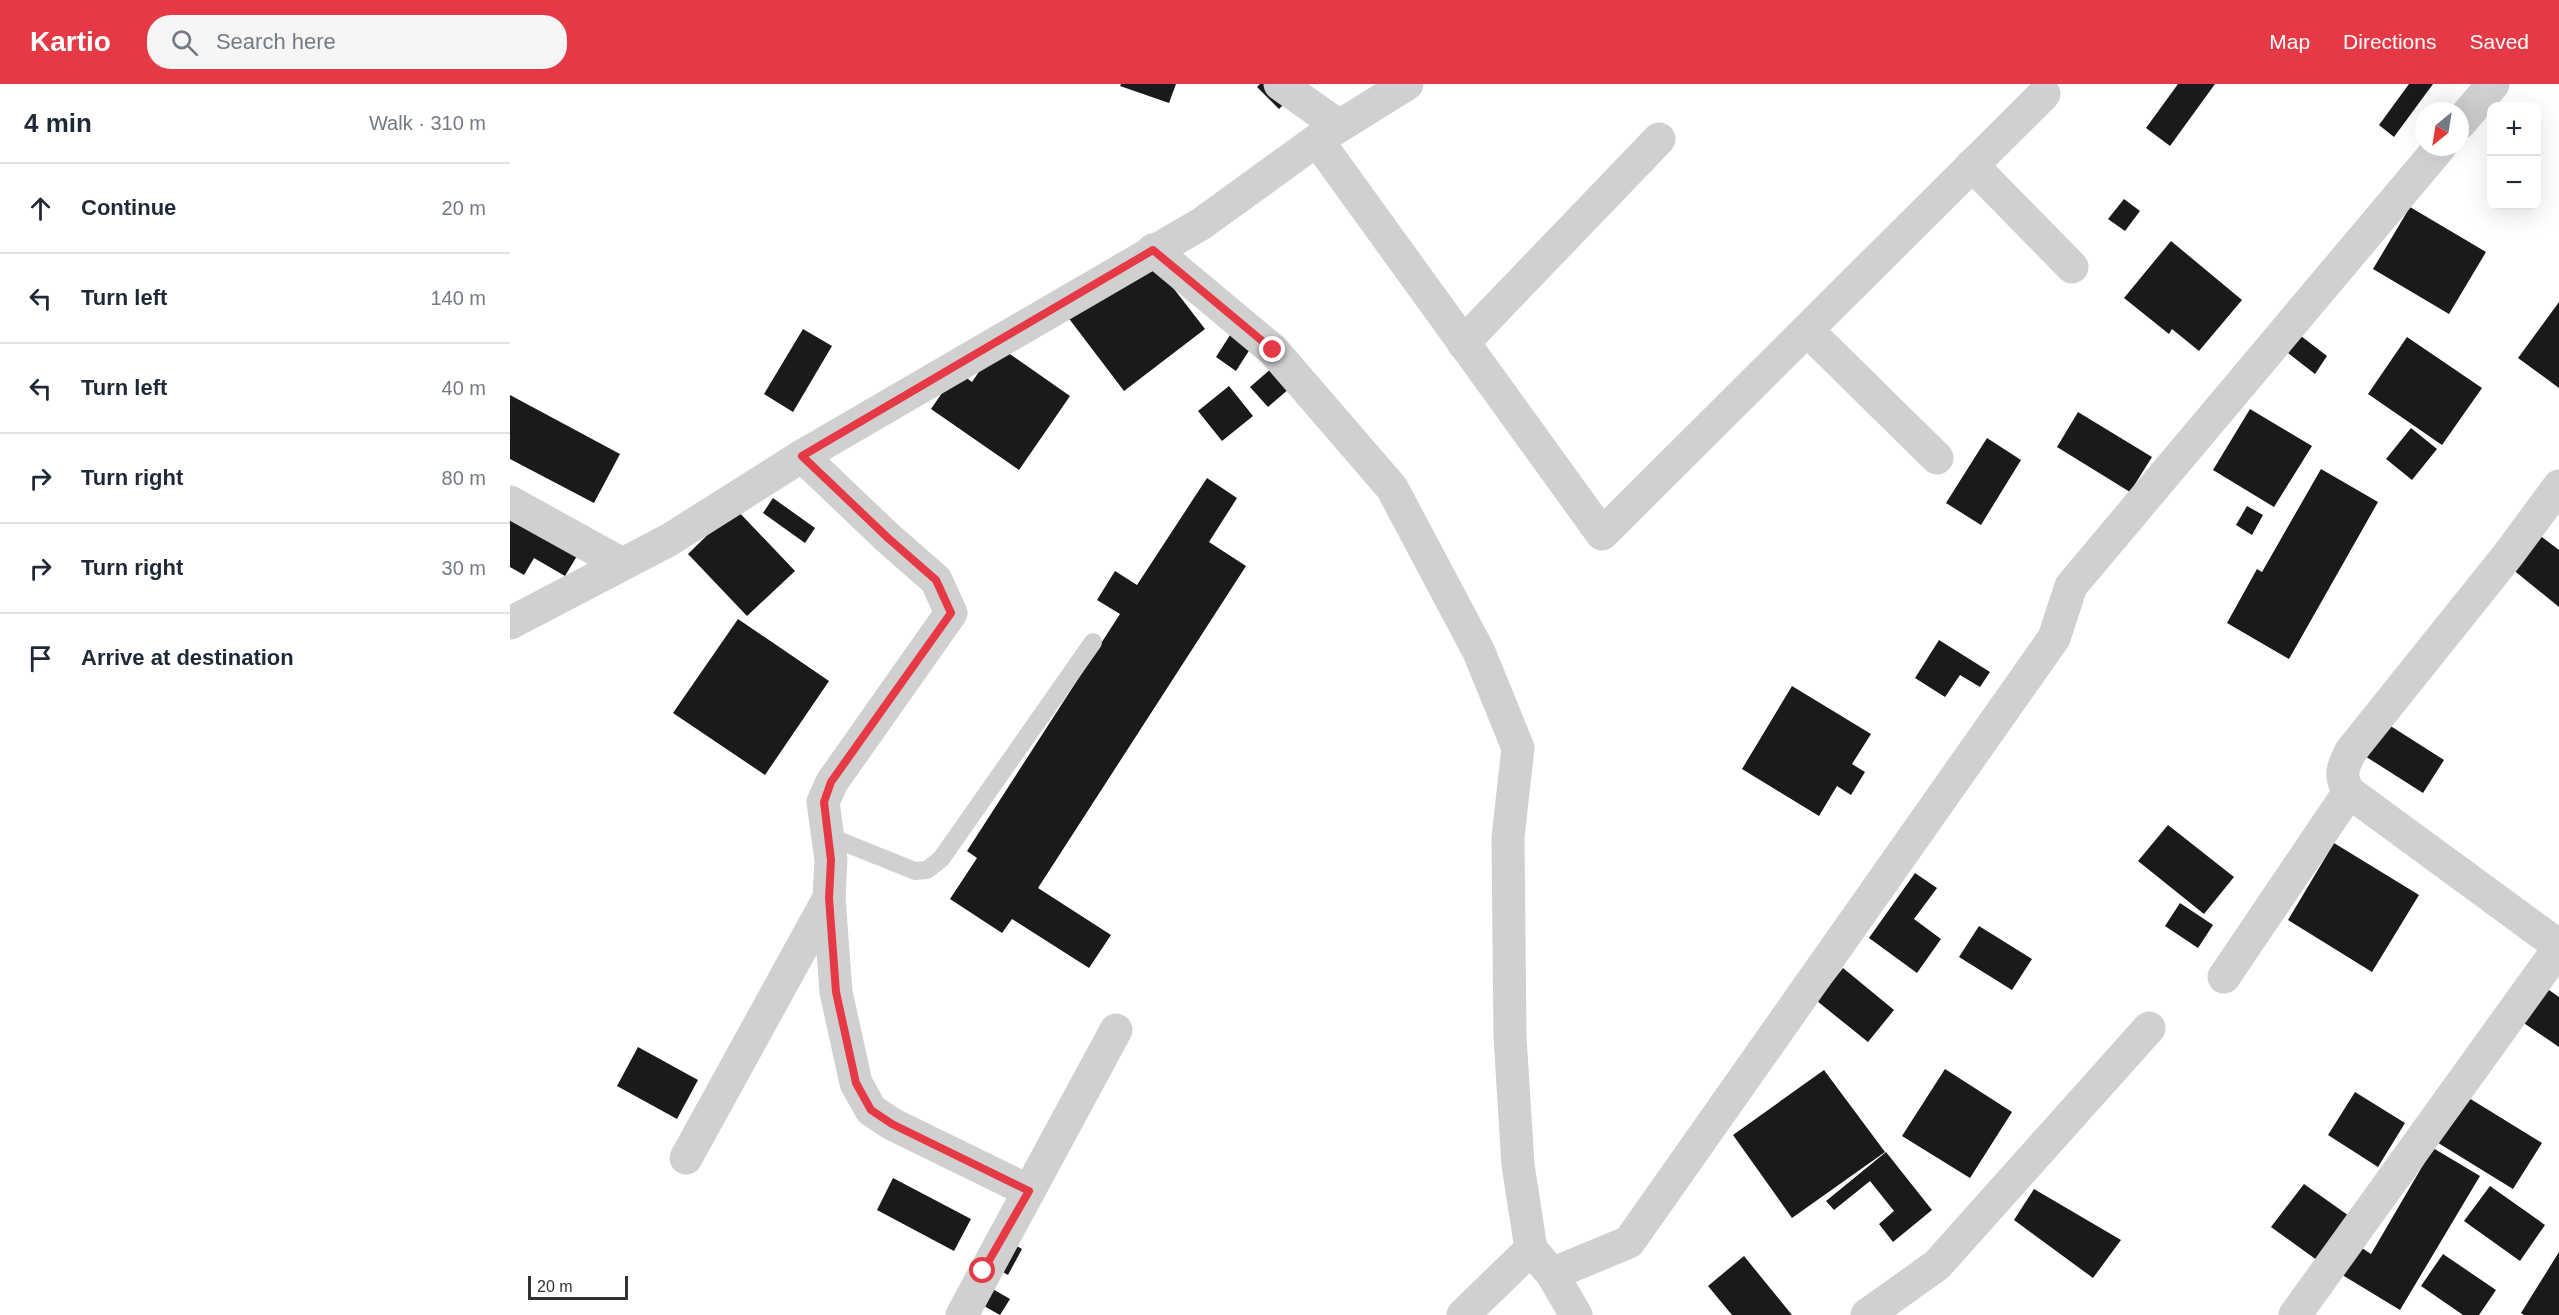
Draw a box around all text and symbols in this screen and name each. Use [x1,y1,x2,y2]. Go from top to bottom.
search box [147,15,567,69]
text: Kartio [30,26,111,57]
icon: search [168,26,201,59]
text: Search here [216,29,336,54]
text: Map [2269,30,2310,53]
text: Directions [2343,30,2436,53]
text: Saved [2469,30,2529,53]
north arrow [2415,102,2469,156]
map controls [2487,102,2541,210]
button: + [2487,102,2541,156]
text: 4 min [24,108,92,138]
text: Walk · 310 m [369,112,486,134]
button: − [2487,156,2541,210]
icon: ahead [24,192,57,225]
text: Continue [81,195,176,220]
text: 20 m [442,197,486,219]
icon: left [24,282,57,315]
text: Turn left [81,285,167,310]
text: 140 m [430,287,486,309]
route end [1259,336,1285,362]
icon: left [24,372,57,405]
text: Turn left [81,375,167,400]
text: 40 m [442,377,486,399]
icon: right [24,462,57,495]
text: Turn right [81,465,183,490]
text: 80 m [442,467,486,489]
icon: right [24,552,57,585]
text: Turn right [81,555,183,580]
text: 30 m [442,557,486,579]
icon: arrive [24,642,57,675]
text: Arrive at destination [81,645,294,670]
route start [969,1257,995,1283]
scale bar [528,1273,628,1300]
text: 20 m [537,1278,573,1295]

